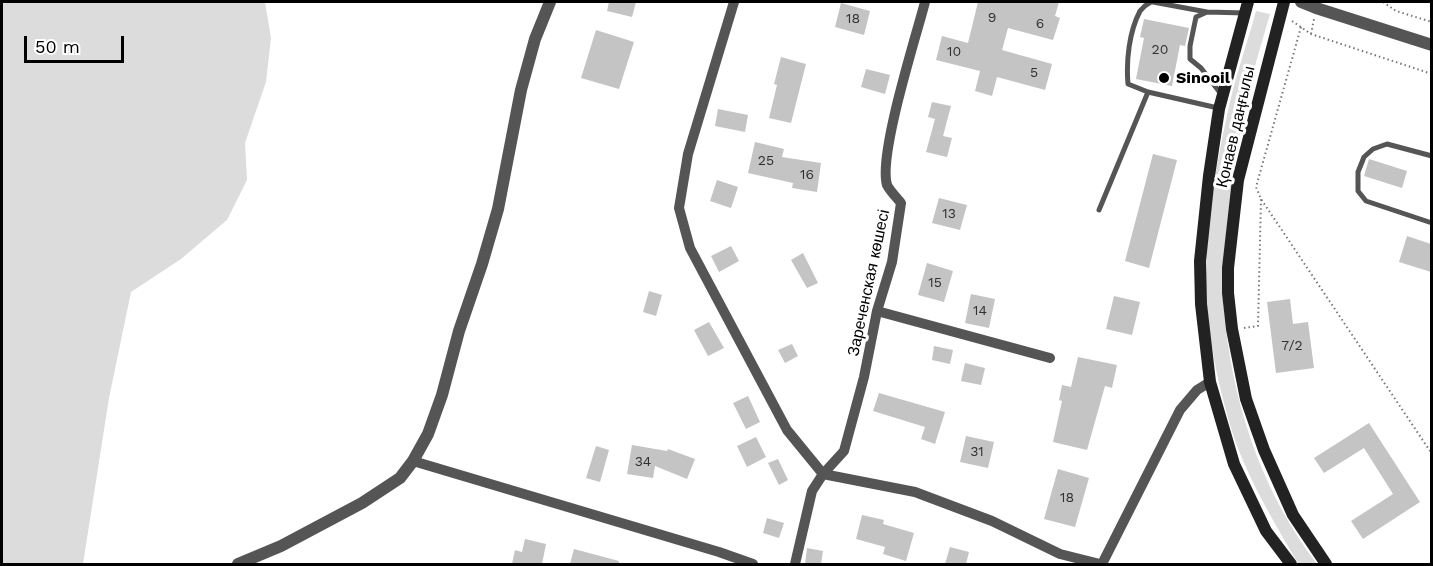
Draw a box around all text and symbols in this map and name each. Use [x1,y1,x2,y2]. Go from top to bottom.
house number: 9 [988,10,996,26]
house number: 18 [846,11,860,27]
house number: 6 [1036,16,1044,32]
scale bar [27,24,128,62]
text: 50 m [35,36,80,57]
house number: 20 [1152,42,1168,58]
house number: 10 [947,44,961,60]
street label: Қонаев даңғылы [1213,64,1259,190]
house number: 5 [1030,65,1038,81]
place label: Sinooil [1176,68,1230,88]
marker: Sinooil [1157,71,1171,85]
house number: 25 [758,153,774,169]
house number: 16 [800,167,814,183]
house number: 13 [942,206,956,222]
street label: Зареченская көшесі [844,208,894,358]
house number: 15 [928,275,942,291]
house number: 14 [973,303,987,319]
house number: 7/2 [1281,338,1303,354]
house number: 31 [970,444,984,460]
house number: 34 [635,454,651,470]
house number: 18 [1060,490,1074,506]

